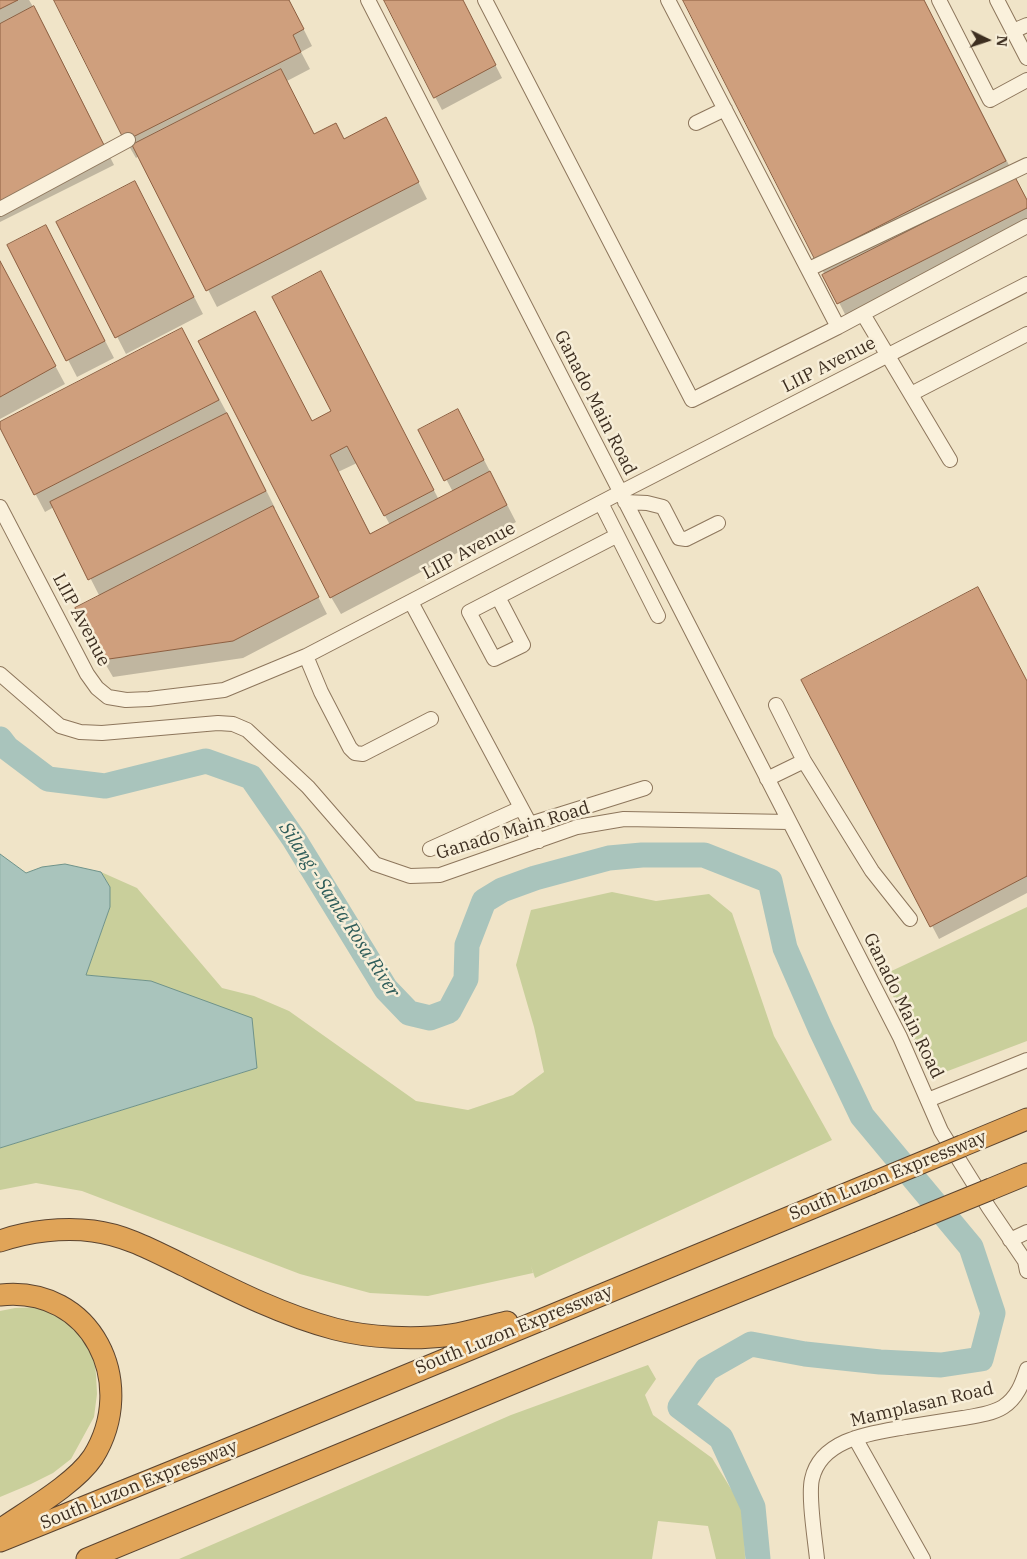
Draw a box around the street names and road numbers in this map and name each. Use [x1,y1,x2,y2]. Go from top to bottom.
street label: Ganado Main Road [549,327,641,479]
street label: LIIP Avenue [779,332,879,398]
street label: LIIP Avenue [419,518,519,584]
street label: LIIP Avenue [48,570,114,670]
street label: Ganado Main Road [434,797,592,865]
street label: Ganado Main Road [858,930,948,1082]
street label: South Luzon Expressway [786,1126,990,1226]
street label: South Luzon Expressway [412,1280,616,1380]
street label: Mamplasan Road [848,1378,996,1432]
street label: South Luzon Expressway [37,1435,241,1535]

